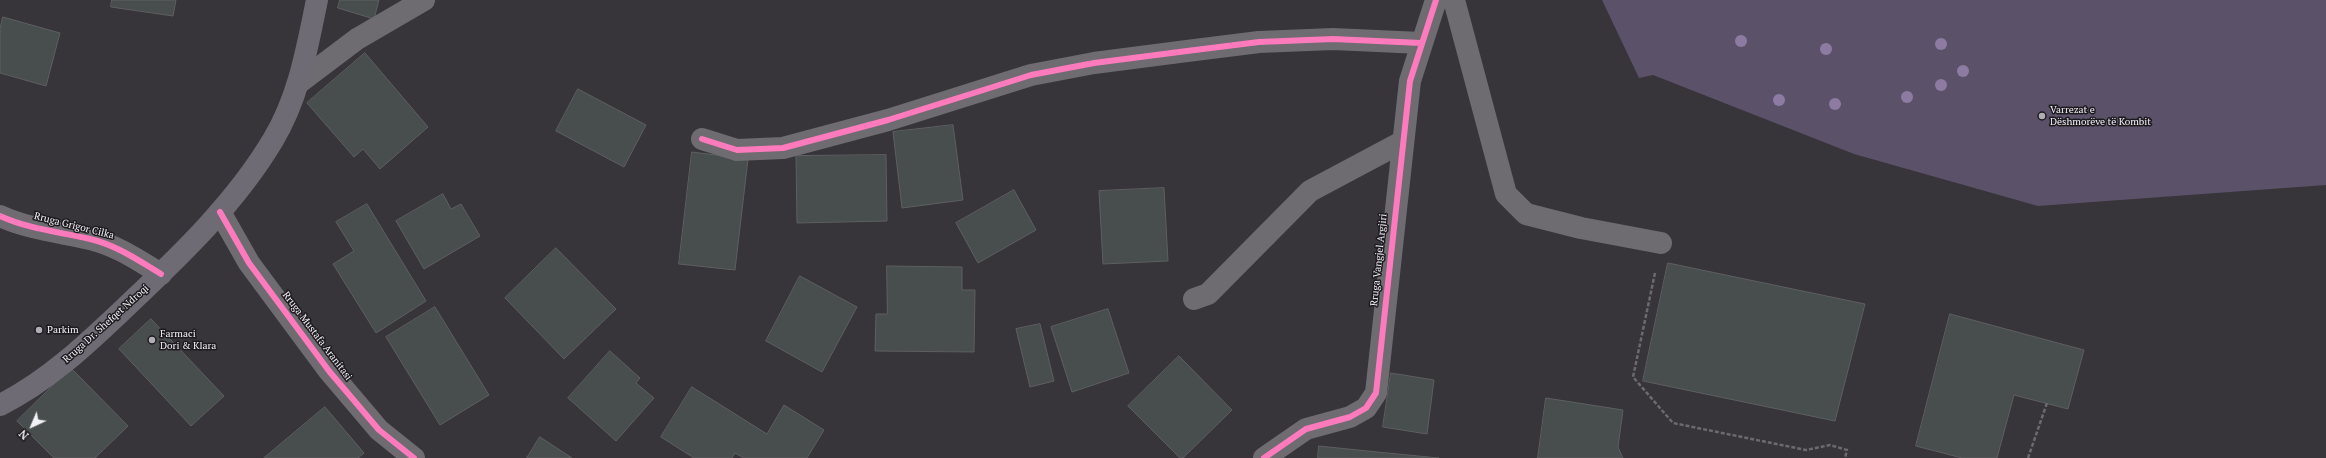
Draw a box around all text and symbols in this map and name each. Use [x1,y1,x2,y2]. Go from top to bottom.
place label: Varrezat e Dëshmorëve të Kombit [2050,104,2151,128]
marker: Varrezat e Dëshmorëve të Kombit [2037,111,2047,121]
street label: Rruga Grigor Cilka [33,210,115,242]
street label: Rruga Vangjel Argjiri [1368,213,1390,307]
street label: Rruga Dr. Shefqet Ndroqi [61,282,151,366]
street label: Rruga Mustafa Aranitasi [280,289,354,383]
place label: Parkim [47,324,79,336]
marker: Parkim [34,325,44,335]
place label: Farmaci Dori & Klara [160,328,216,352]
marker: Farmaci Dori & Klara [147,335,157,345]
north arrow [12,406,52,446]
text: N [16,427,32,443]

